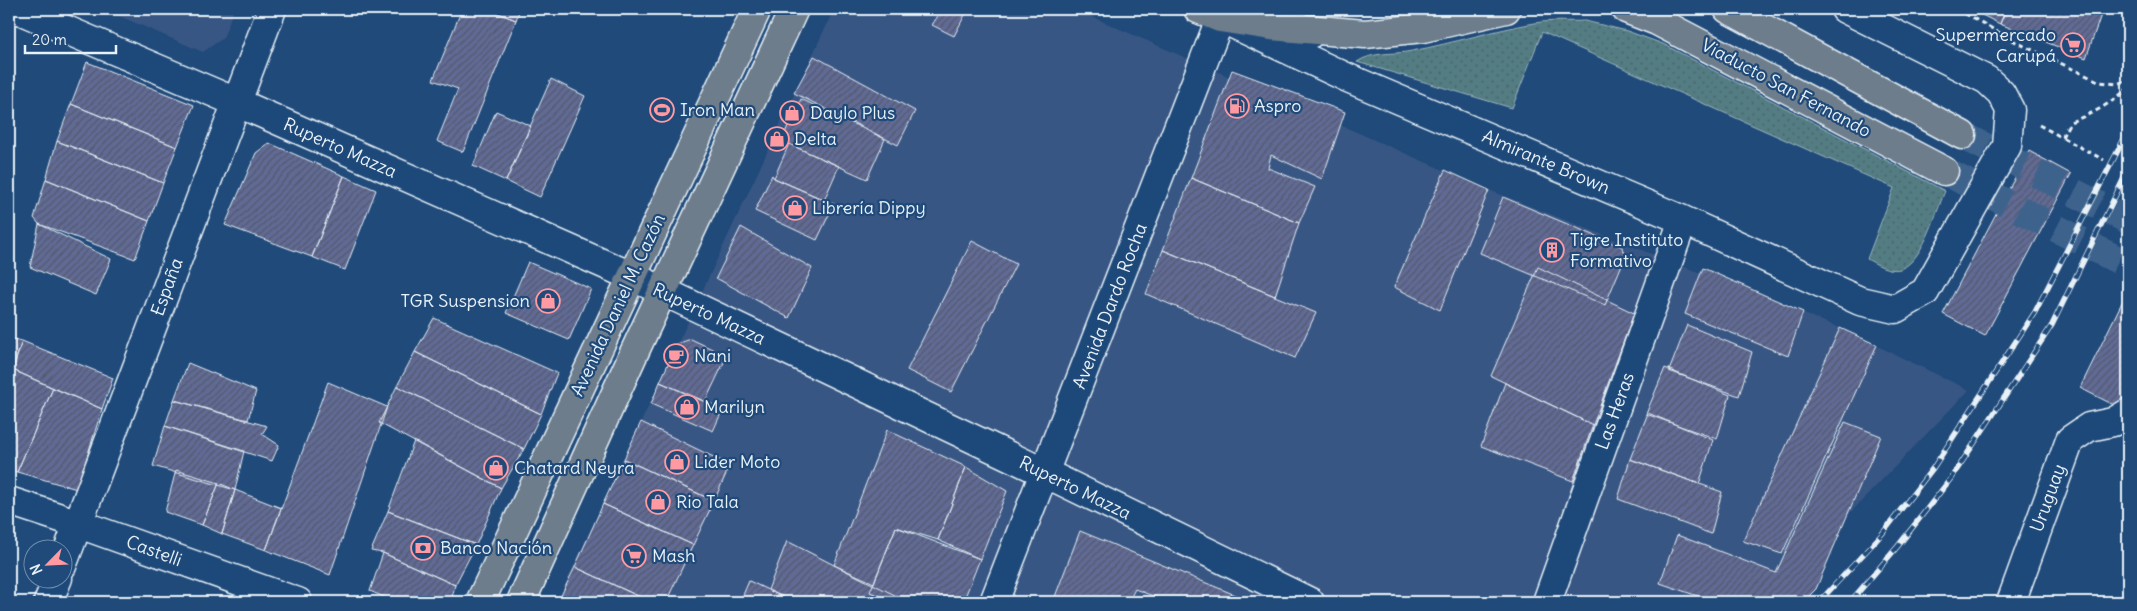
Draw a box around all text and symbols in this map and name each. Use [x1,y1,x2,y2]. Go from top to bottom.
scale bar [25,22,116,54]
place label: Supermercado Carupá [1936,23,2056,67]
text: 20 m [32,30,67,49]
supermarket icon: Supermercado Carupá [2060,32,2086,58]
street label: Viaducto San Fernando [1697,33,1875,142]
fuel station icon: Aspro [1224,93,1250,119]
place label: Aspro [1254,94,1301,117]
sports icon: Iron Man [649,97,675,123]
place label: Iron Man [680,98,755,121]
shop icon: Daylo Plus [779,100,805,126]
place label: Daylo Plus [810,101,895,124]
street label: Ruperto Mazza [280,112,400,183]
street label: Almirante Brown [1479,124,1614,199]
shop icon: Delta [764,126,790,152]
place label: Delta [794,127,837,150]
shop icon: Librería Dippy [782,195,808,221]
place label: Librería Dippy [812,196,926,219]
street label: Avenida Daniel M. Cazón [565,210,670,400]
street label: Avenida Dardo Rocha [1067,220,1152,392]
place label: Tigre Instituto Formativo [1570,228,1683,272]
building icon: Tigre Instituto Formativo [1539,237,1565,263]
street label: España [145,255,188,319]
street label: Ruperto Mazza [649,277,769,350]
shop icon: TGR Suspension [535,288,561,314]
place label: TGR Suspension [401,289,530,312]
cafe icon: Nani [663,343,689,369]
place label: Nani [694,344,731,367]
street label: Las Heras [1590,369,1639,453]
shop icon: Marilyn [674,394,700,420]
place label: Marilyn [704,395,765,418]
shop icon: Lider Moto [664,449,690,475]
place label: Lider Moto [694,450,780,473]
street label: Ruperto Mazza [1015,451,1135,525]
shop icon: Chatard Neyra [483,455,509,481]
place label: Chatard Neyra [514,456,635,479]
street label: Uruguay [2025,461,2070,535]
shop icon: Rio Tala [645,489,671,515]
place label: Rio Tala [676,490,739,513]
street label: Castelli [123,530,185,571]
bank icon: Banco Nación [410,535,436,561]
place label: Banco Nación [440,536,552,559]
north arrow [22,538,72,588]
supermarket icon: Mash [621,543,647,569]
place label: Mash [652,544,695,567]
text: N [26,561,46,577]

